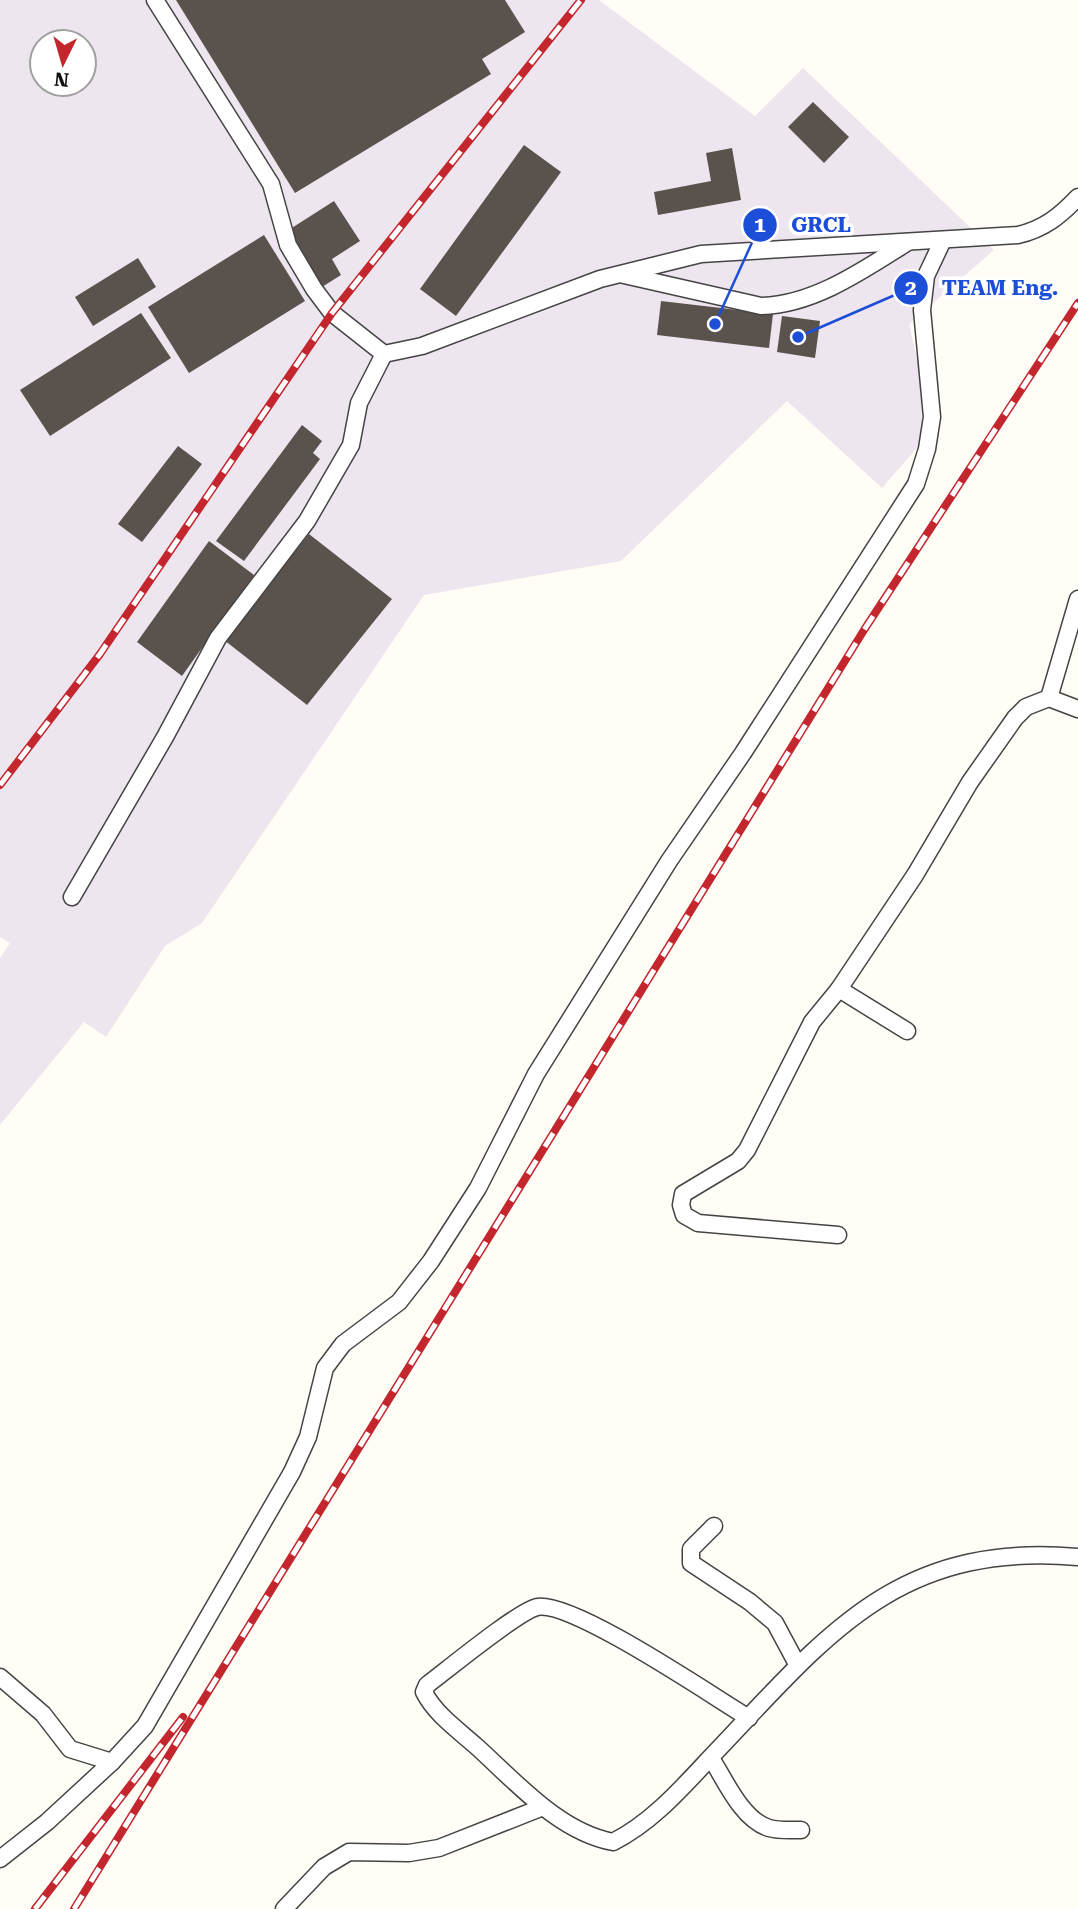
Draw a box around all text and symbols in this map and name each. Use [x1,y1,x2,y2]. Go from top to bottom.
north arrow [28,28,98,98]
text: N [53,67,70,92]
callout: GRCL [743,204,865,246]
text: 1 [754,213,766,237]
text: GRCL [791,213,851,237]
callout: TEAM Eng. [893,267,1073,309]
text: 2 [905,276,917,300]
text: TEAM Eng. [942,276,1058,300]

